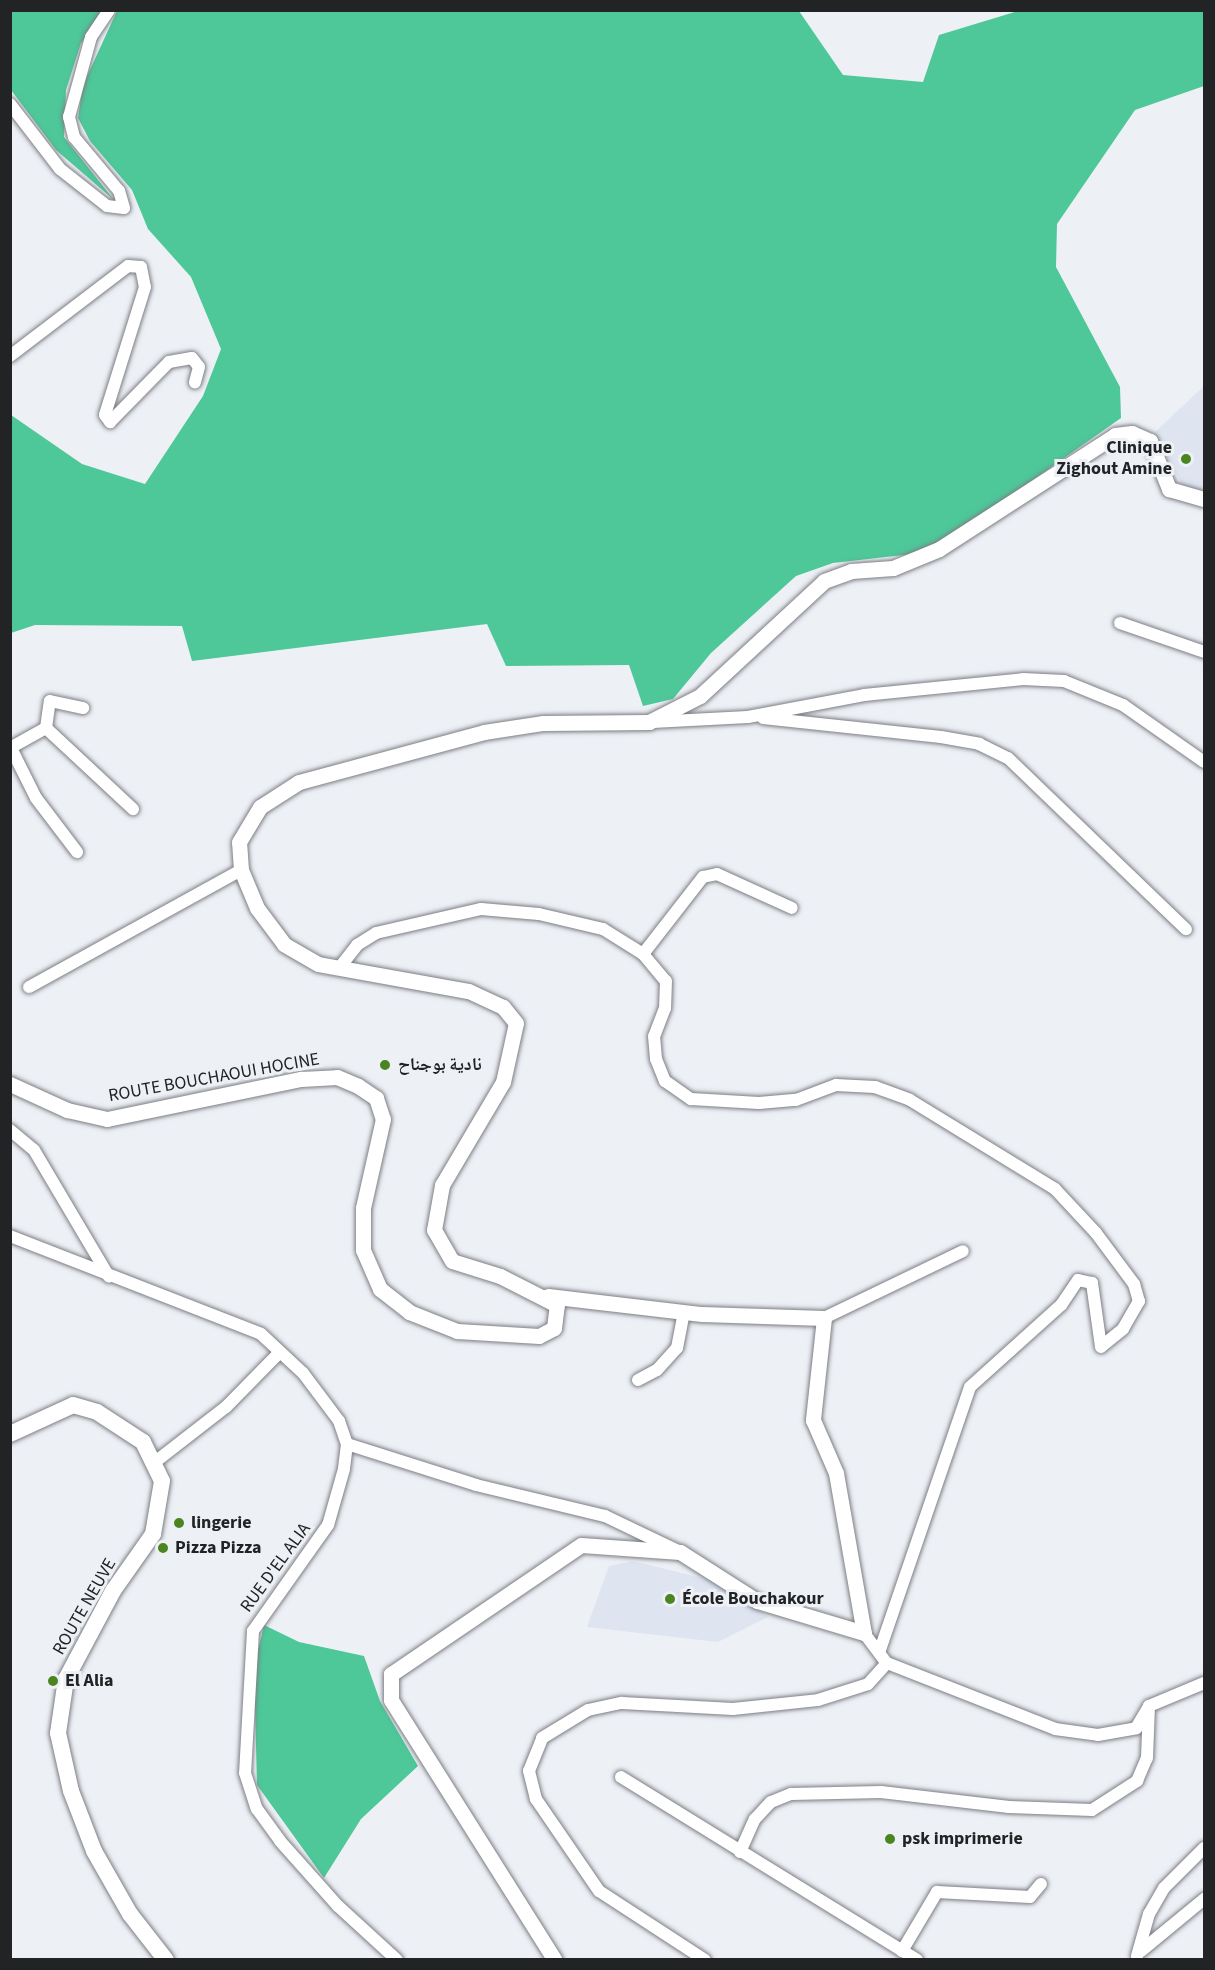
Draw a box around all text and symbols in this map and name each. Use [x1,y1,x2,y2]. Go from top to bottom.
place label: Clinique Zighout Amine [1056,438,1172,480]
marker: Clinique Zighout Amine [1177,450,1195,468]
street label: ROUTE BOUCHAOUI HOCINE [107,1049,321,1107]
place label: نادية بوجناح [398,1054,482,1076]
marker: نادية بوجناح [376,1056,394,1074]
place label: lingerie [191,1512,251,1534]
marker: lingerie [172,1516,186,1530]
street label: RUE D'EL ALIA [236,1519,316,1617]
place label: Pizza Pizza [175,1537,262,1559]
marker: Pizza Pizza [156,1541,170,1555]
street label: ROUTE NEUVE [49,1555,121,1659]
place label: École Bouchakour [682,1588,824,1610]
marker: École Bouchakour [663,1592,677,1606]
place label: El Alia [65,1670,114,1692]
marker: El Alia [46,1674,60,1688]
place label: psk imprimerie [902,1828,1023,1850]
marker: psk imprimerie [883,1832,897,1846]

